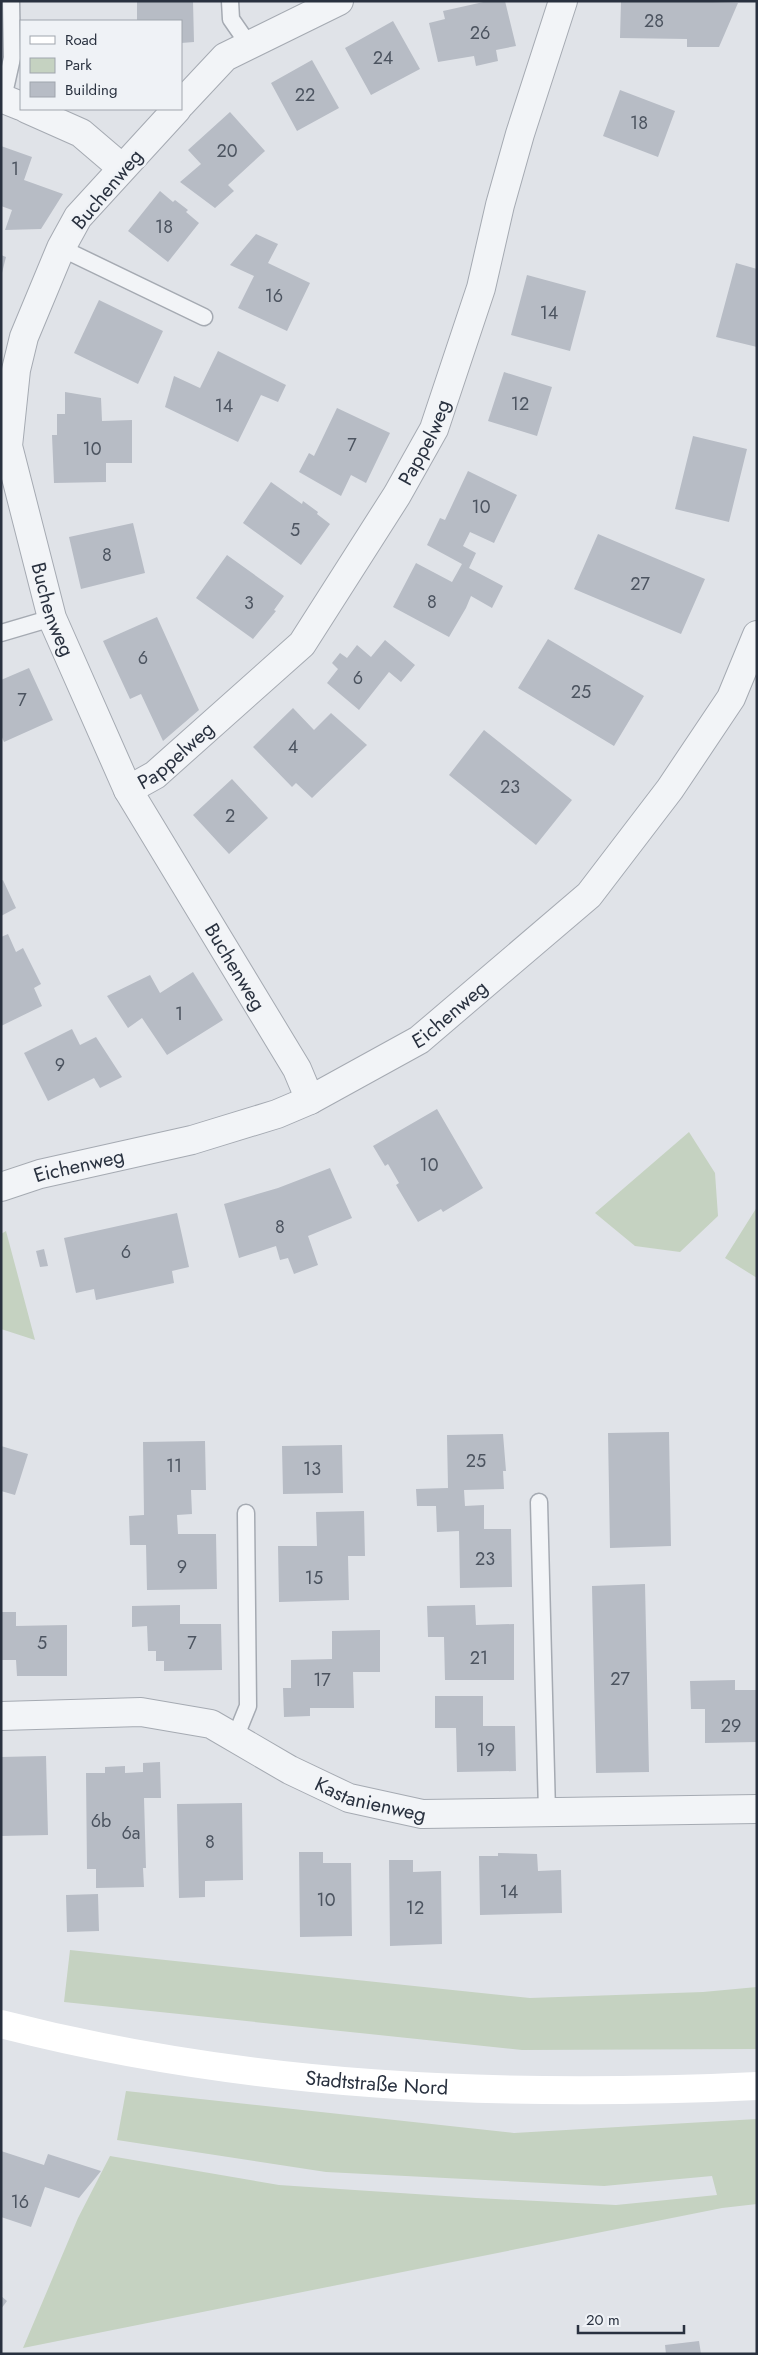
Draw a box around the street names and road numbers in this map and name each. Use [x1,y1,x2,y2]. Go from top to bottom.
street label: Buchenweg [65,143,150,236]
street label: Pappelweg [391,396,458,491]
street label: Buchenweg [23,559,81,661]
street label: Pappelweg [132,715,221,797]
street label: Buchenweg [197,918,272,1016]
street label: Eichenweg [407,974,494,1056]
street label: Eichenweg [30,1142,127,1190]
street label: Kastanienweg [310,1770,429,1829]
street label: Stadtstraße Nord [304,2063,449,2103]

